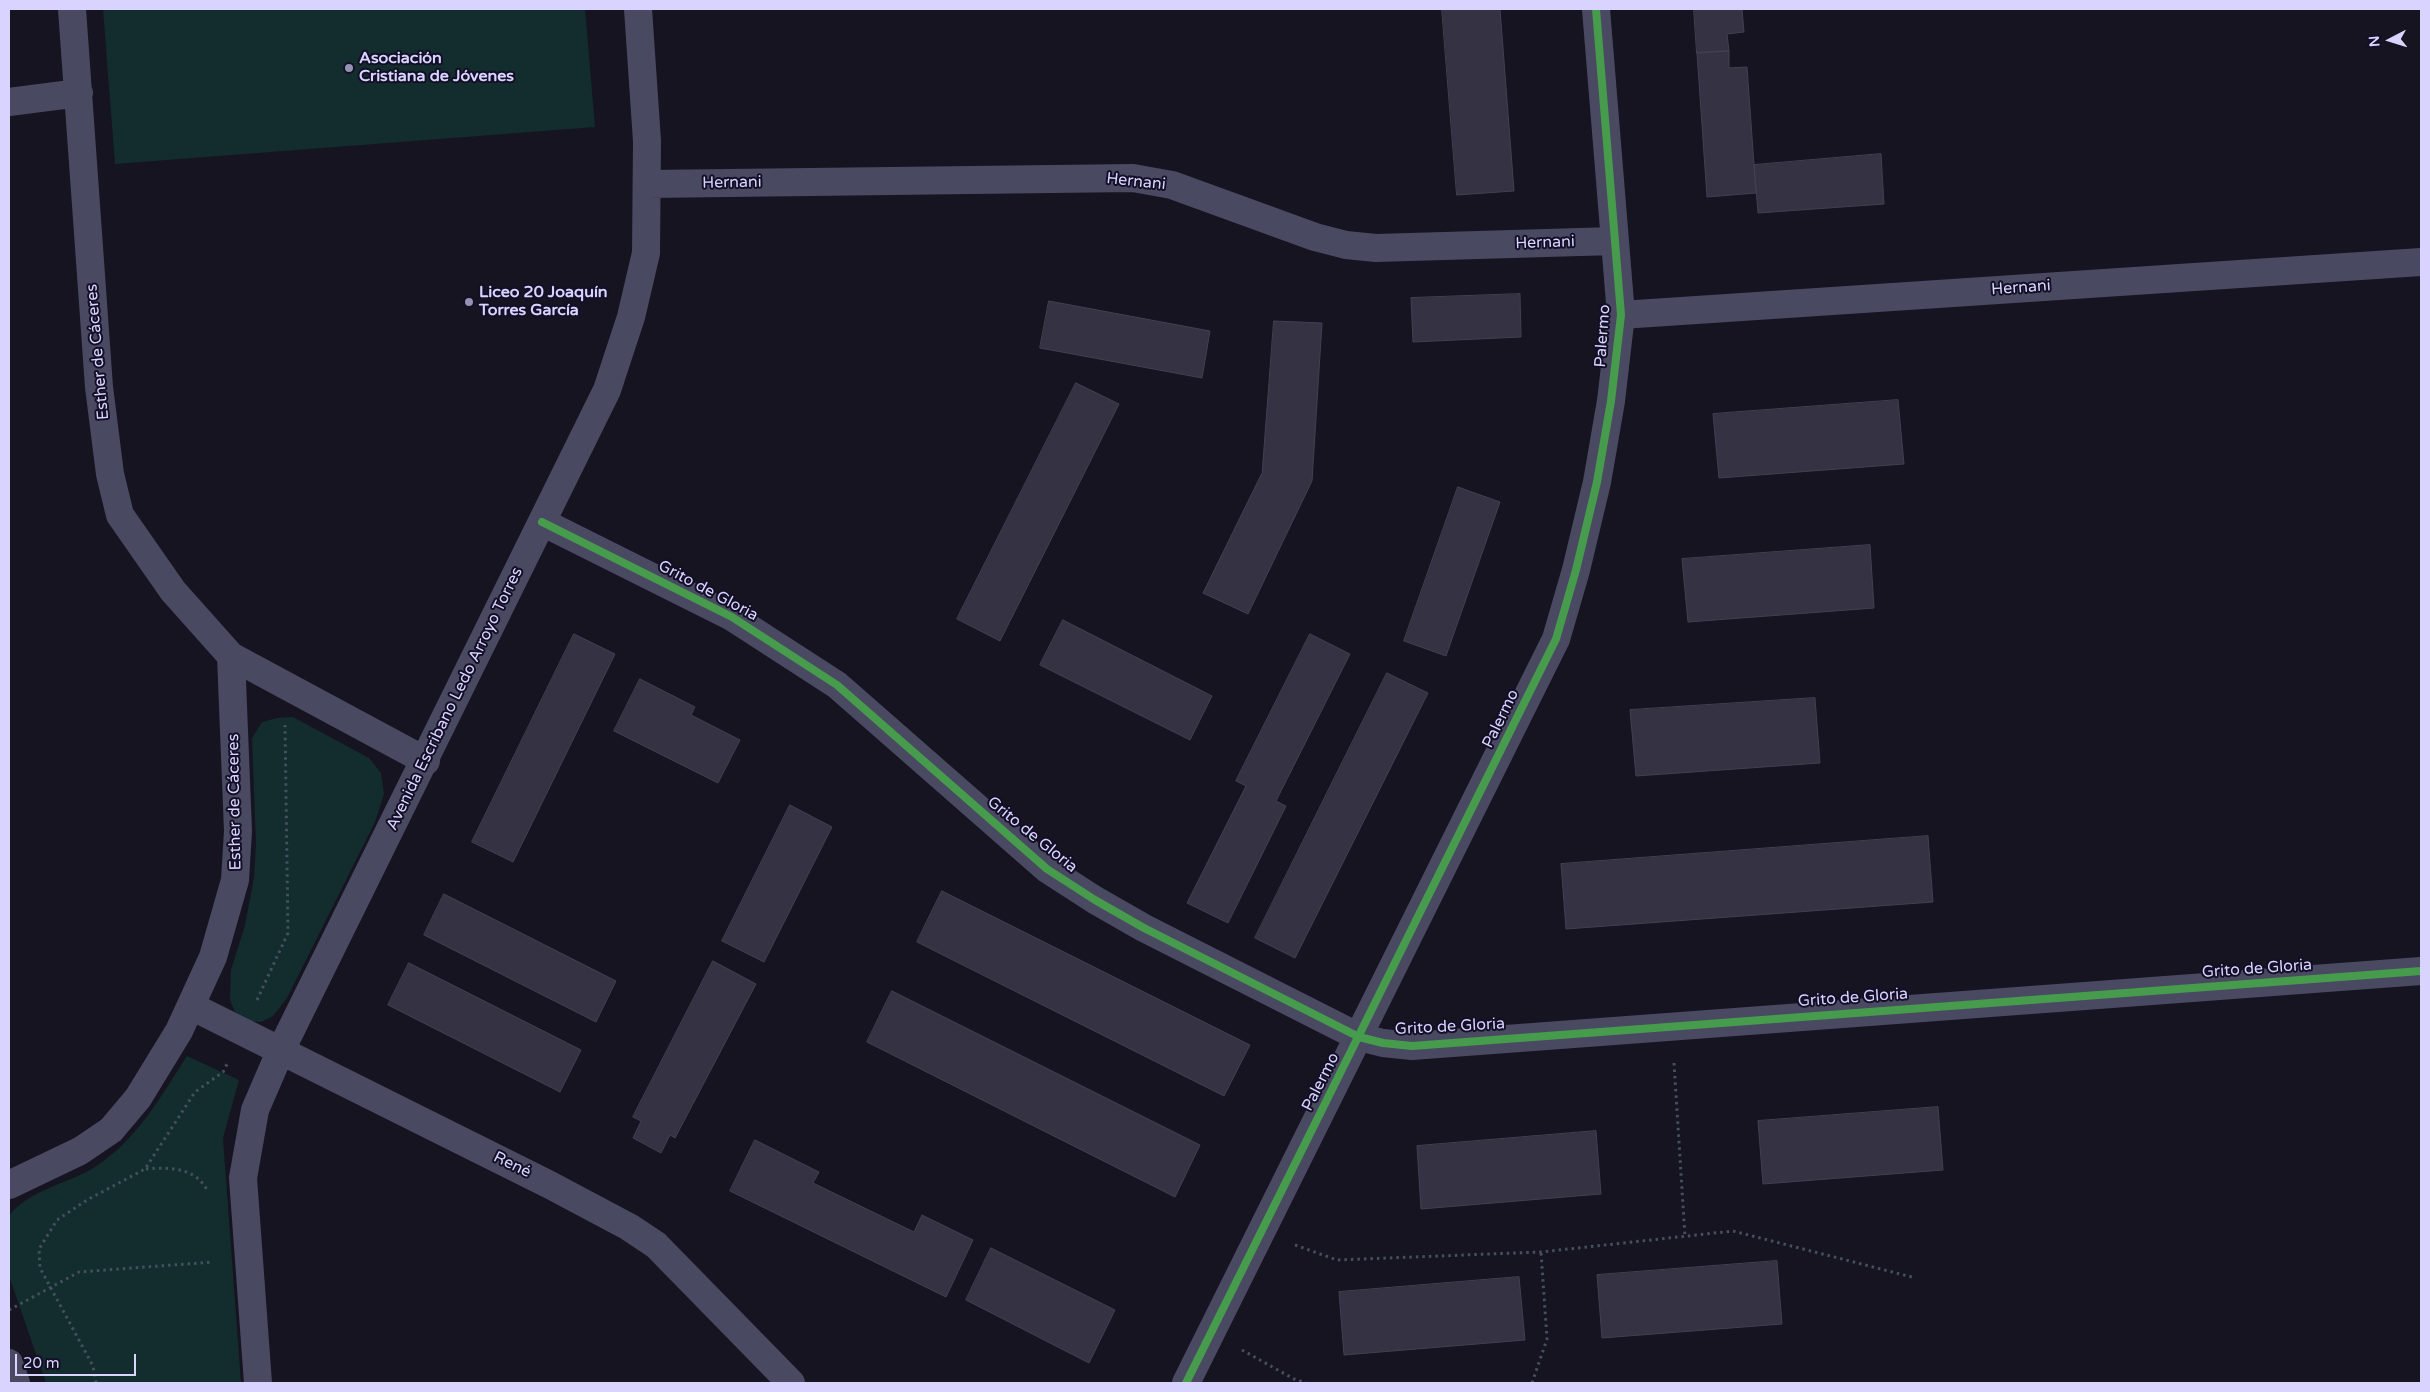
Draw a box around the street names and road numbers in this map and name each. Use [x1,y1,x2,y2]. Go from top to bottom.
street label: Hernani [1105,169,1167,195]
street label: Hernani [702,173,762,193]
street label: Hernani [1515,232,1575,254]
street label: Hernani [1991,276,2051,300]
street label: Esther de Cáceres [82,283,114,421]
street label: Palermo [1591,304,1615,368]
street label: Grito de Gloria [655,557,761,625]
street label: Avenida Escribano Ledo Arroyo Torres [383,564,527,834]
street label: Palermo [1479,687,1523,751]
street label: Esther de Cáceres [224,734,246,870]
street label: Grito de Gloria [983,793,1081,877]
street label: Grito de Gloria [2201,956,2313,982]
street label: Grito de Gloria [1797,985,1909,1011]
street label: Grito de Gloria [1394,1015,1506,1039]
street label: Palermo [1298,1050,1344,1114]
street label: René [490,1148,534,1182]

